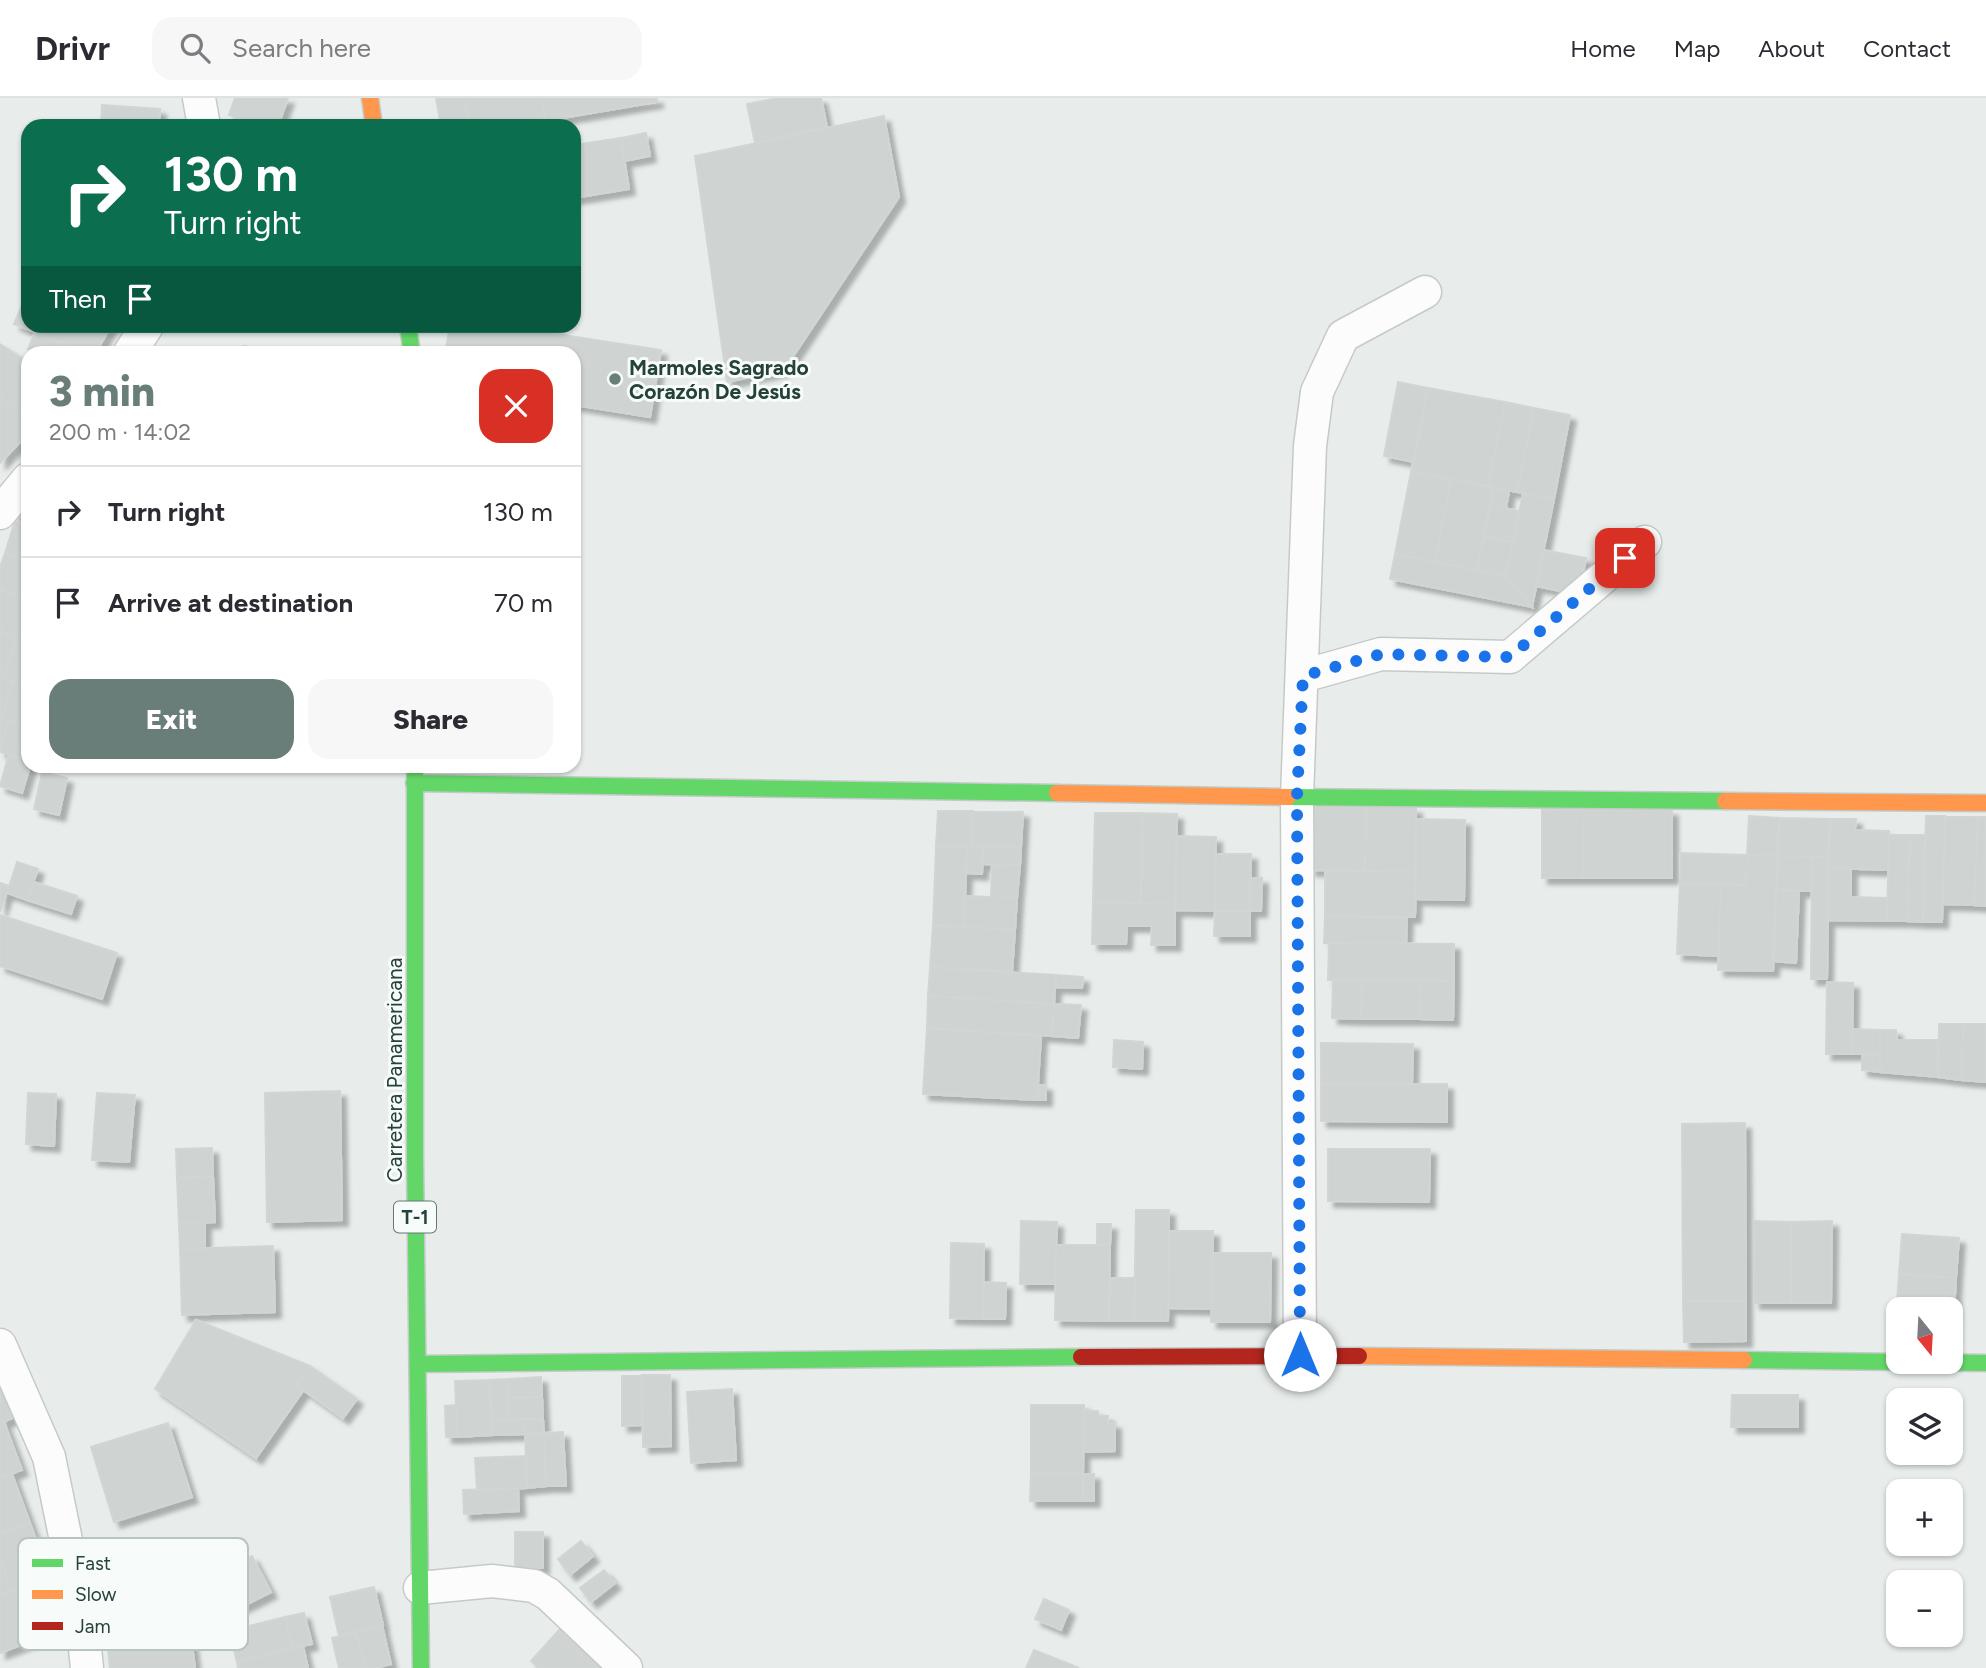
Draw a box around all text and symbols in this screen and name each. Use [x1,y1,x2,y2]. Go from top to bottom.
search box [152,17,642,80]
text: Drivr [35,29,110,68]
icon: search [176,29,214,67]
text: Search here [232,32,371,64]
text: Home [1570,34,1636,63]
text: Map [1674,34,1720,63]
text: About [1758,34,1825,63]
text: Contact [1863,34,1951,63]
text: 130 m [164,144,298,203]
icon: right [49,147,140,238]
text: Turn right [164,204,302,242]
icon: arrive [121,280,159,318]
text: Then [49,283,107,315]
place label: Marmoles Sagrado Corazón De Jesús [629,355,809,404]
text: 3 min [49,366,155,417]
button: close [479,369,553,443]
marker: Marmoles Sagrado Corazón De Jesús [607,371,623,387]
text: 200 m · 14:02 [49,418,191,446]
icon: right [49,493,87,531]
text: Turn right [108,496,225,528]
text: 130 m [483,496,553,528]
pin [1595,528,1655,588]
icon: arrive [1606,539,1644,577]
icon: arrive [49,584,87,622]
text: Arrive at destination [108,587,353,619]
text: 70 m [494,587,553,619]
button: Exit [49,679,294,759]
button: Share [308,679,553,759]
street label: Carretera Panamericana [382,958,407,1182]
road number: T-1 [394,1202,436,1232]
north arrow [1886,1297,1964,1374]
map controls [1886,1297,1963,1647]
position arrow [1263,1318,1337,1392]
button: layers [1886,1388,1963,1465]
button: + [1886,1479,1963,1556]
legend [18,1538,248,1650]
text: Fast [75,1552,111,1575]
button: − [1886,1570,1963,1647]
text: Slow [75,1583,117,1606]
text: Jam [75,1615,111,1638]

